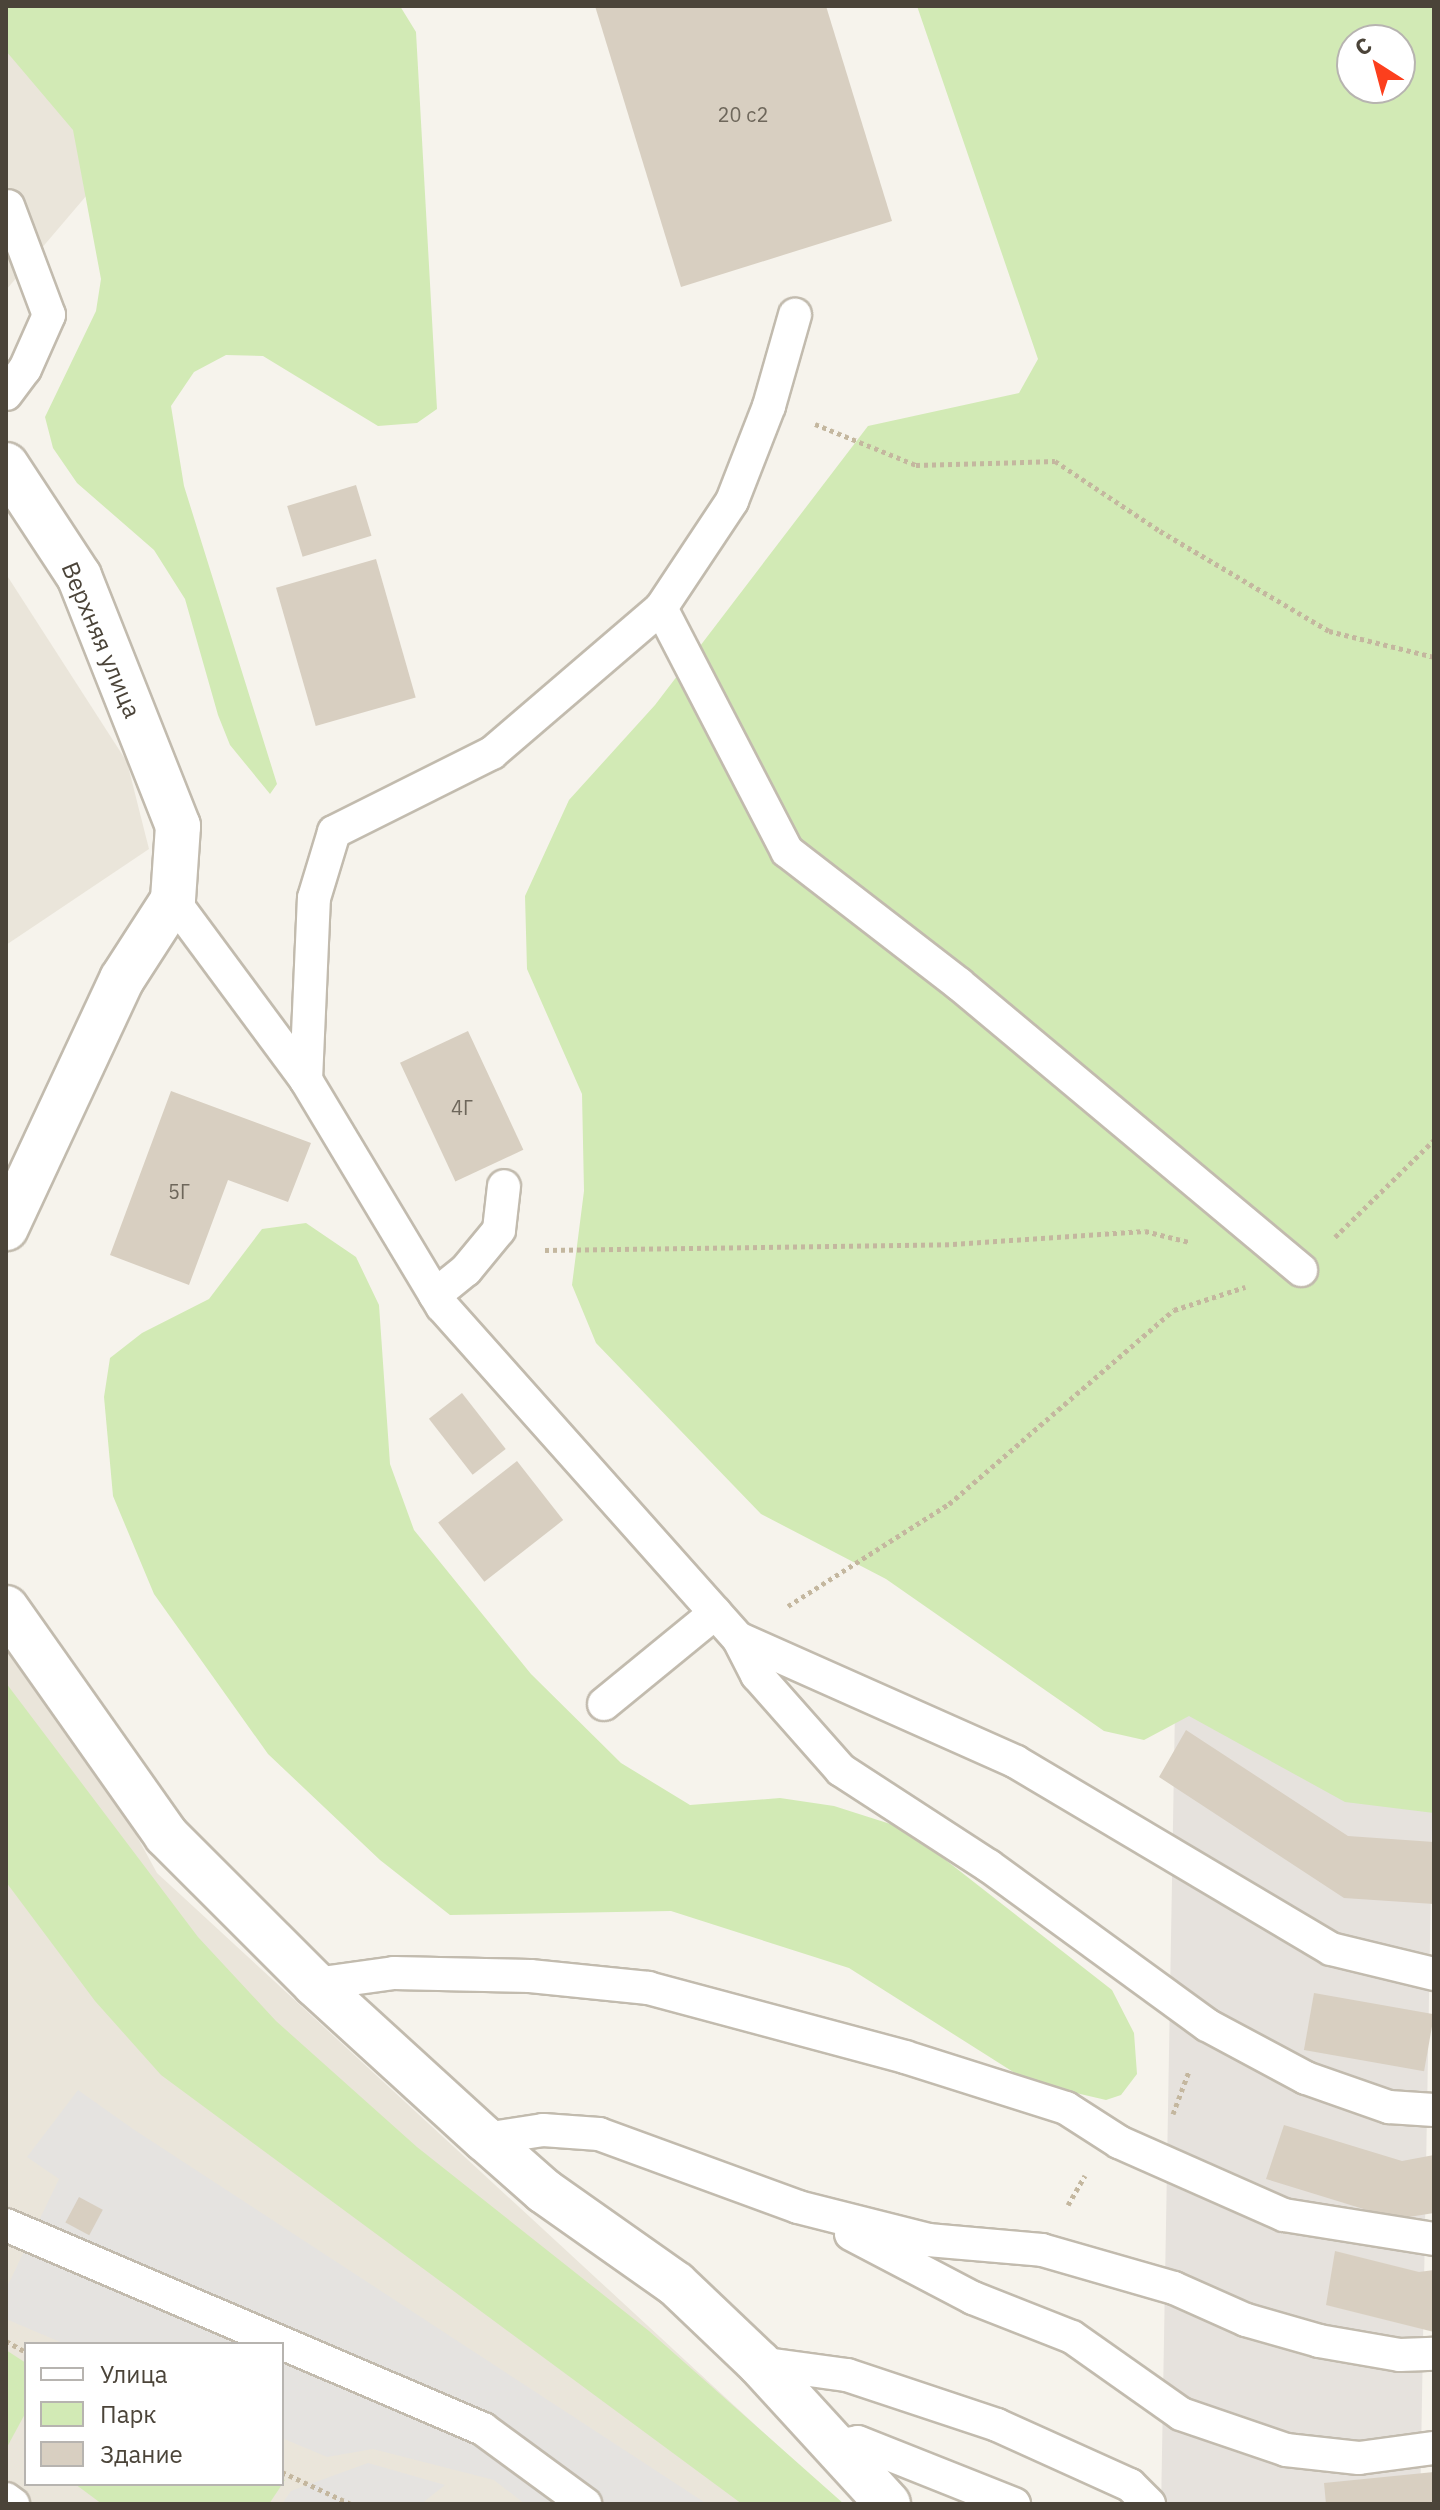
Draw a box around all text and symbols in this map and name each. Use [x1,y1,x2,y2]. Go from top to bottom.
north arrow [1336,24,1416,104]
text: С [1348,30,1377,62]
house number: 20 с2 [718,102,768,126]
street label: Верхняя улица [55,558,147,722]
house number: 4Г [451,1095,473,1119]
house number: 5Г [168,1179,190,1203]
legend [24,2342,284,2486]
text: Улица [100,2358,168,2390]
text: Парк [100,2398,157,2430]
text: Здание [100,2438,183,2470]

